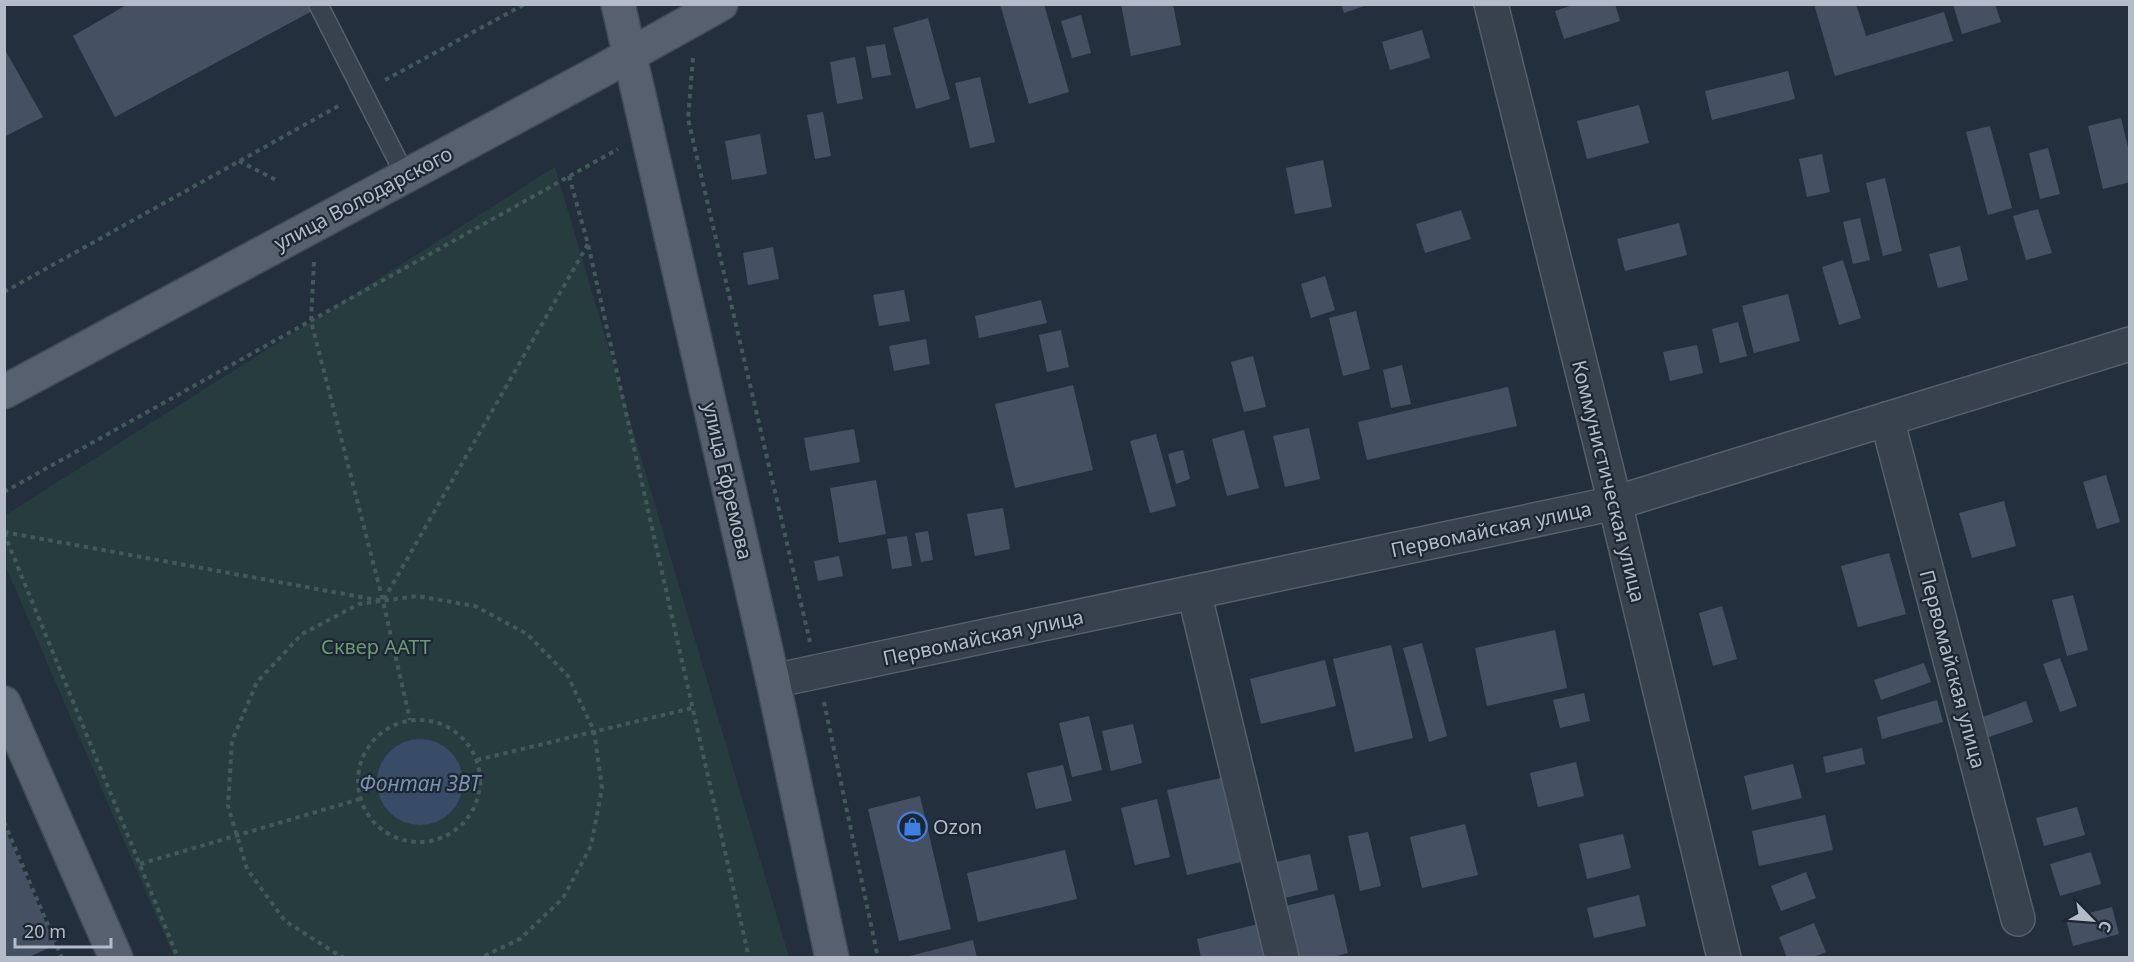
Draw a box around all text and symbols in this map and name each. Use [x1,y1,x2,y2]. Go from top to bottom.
street label: улица Володарского [269,140,457,256]
street label: Коммунистическая улица [1566,357,1652,605]
street label: улица Ефремова [697,400,759,562]
street label: Первомайская улица [1388,495,1594,563]
street label: Первомайская улица [1913,567,1993,771]
street label: Первомайская улица [880,603,1086,671]
park label: Сквер ААТТ [321,633,431,660]
water label: Фонтан ЗВТ [359,769,483,797]
shop icon: Ozon [896,810,928,842]
place label: Ozon [933,813,982,840]
north arrow [2062,890,2122,950]
scale bar [15,911,111,949]
text: С [2093,917,2118,936]
text: 20 m [24,919,66,943]

